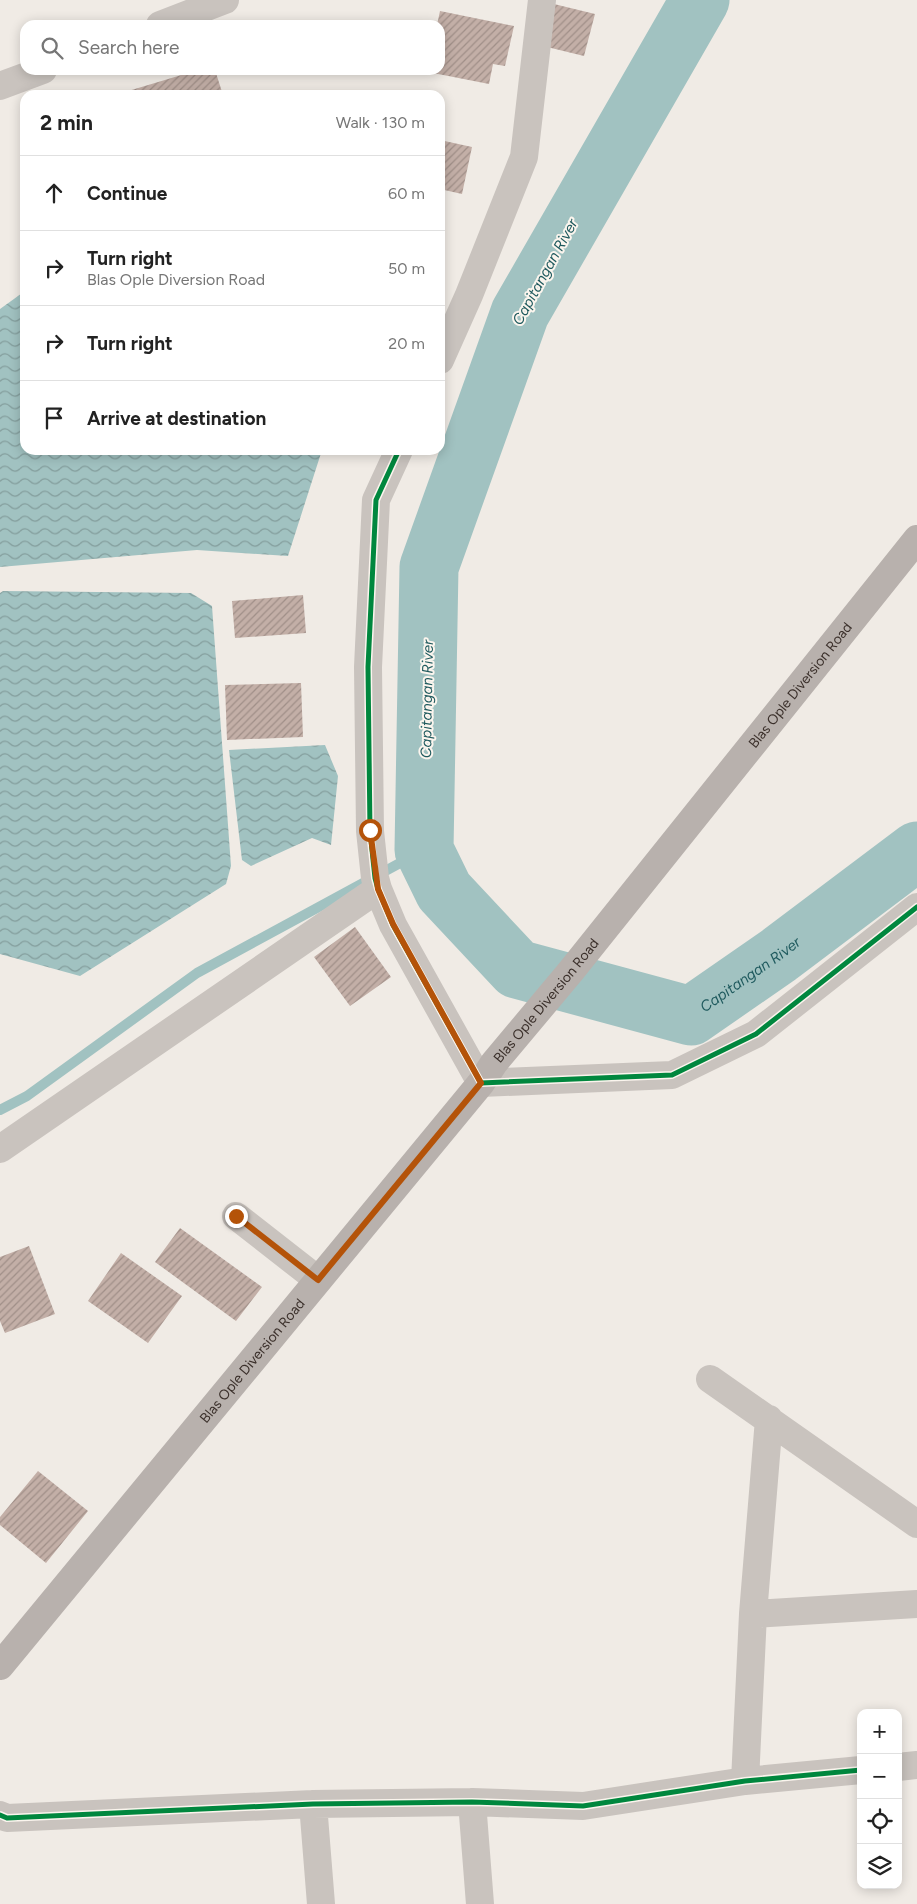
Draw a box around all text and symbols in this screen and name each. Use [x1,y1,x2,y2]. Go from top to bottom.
search box [20,20,445,75]
icon: search [38,34,66,62]
text: Search here [78,36,180,59]
text: 2 min [40,110,93,135]
text: Walk · 130 m [336,113,425,132]
icon: ahead [40,179,68,207]
text: Continue [87,182,167,205]
text: 60 m [388,184,425,203]
water label: Capitangan River [508,215,582,328]
text: Turn right [87,247,173,270]
icon: right [40,254,68,282]
text: 50 m [388,259,425,278]
text: Blas Ople Diversion Road [87,270,265,289]
icon: right [40,329,68,357]
text: Turn right [87,332,173,355]
text: 20 m [388,334,425,353]
icon: arrive [40,404,68,432]
text: Arrive at destination [87,407,266,430]
street label: Blas Ople Diversion Road [745,619,856,752]
water label: Capitangan River [417,639,437,758]
route start [359,819,382,842]
water label: Capitangan River [697,932,805,1016]
street label: Blas Ople Diversion Road [490,935,603,1066]
route end [225,1205,248,1228]
street label: Blas Ople Diversion Road [196,1295,309,1426]
map controls [857,1709,902,1889]
button: + [857,1709,902,1754]
button: − [857,1754,902,1799]
button: locate [857,1799,902,1844]
button: layers [857,1844,902,1889]

